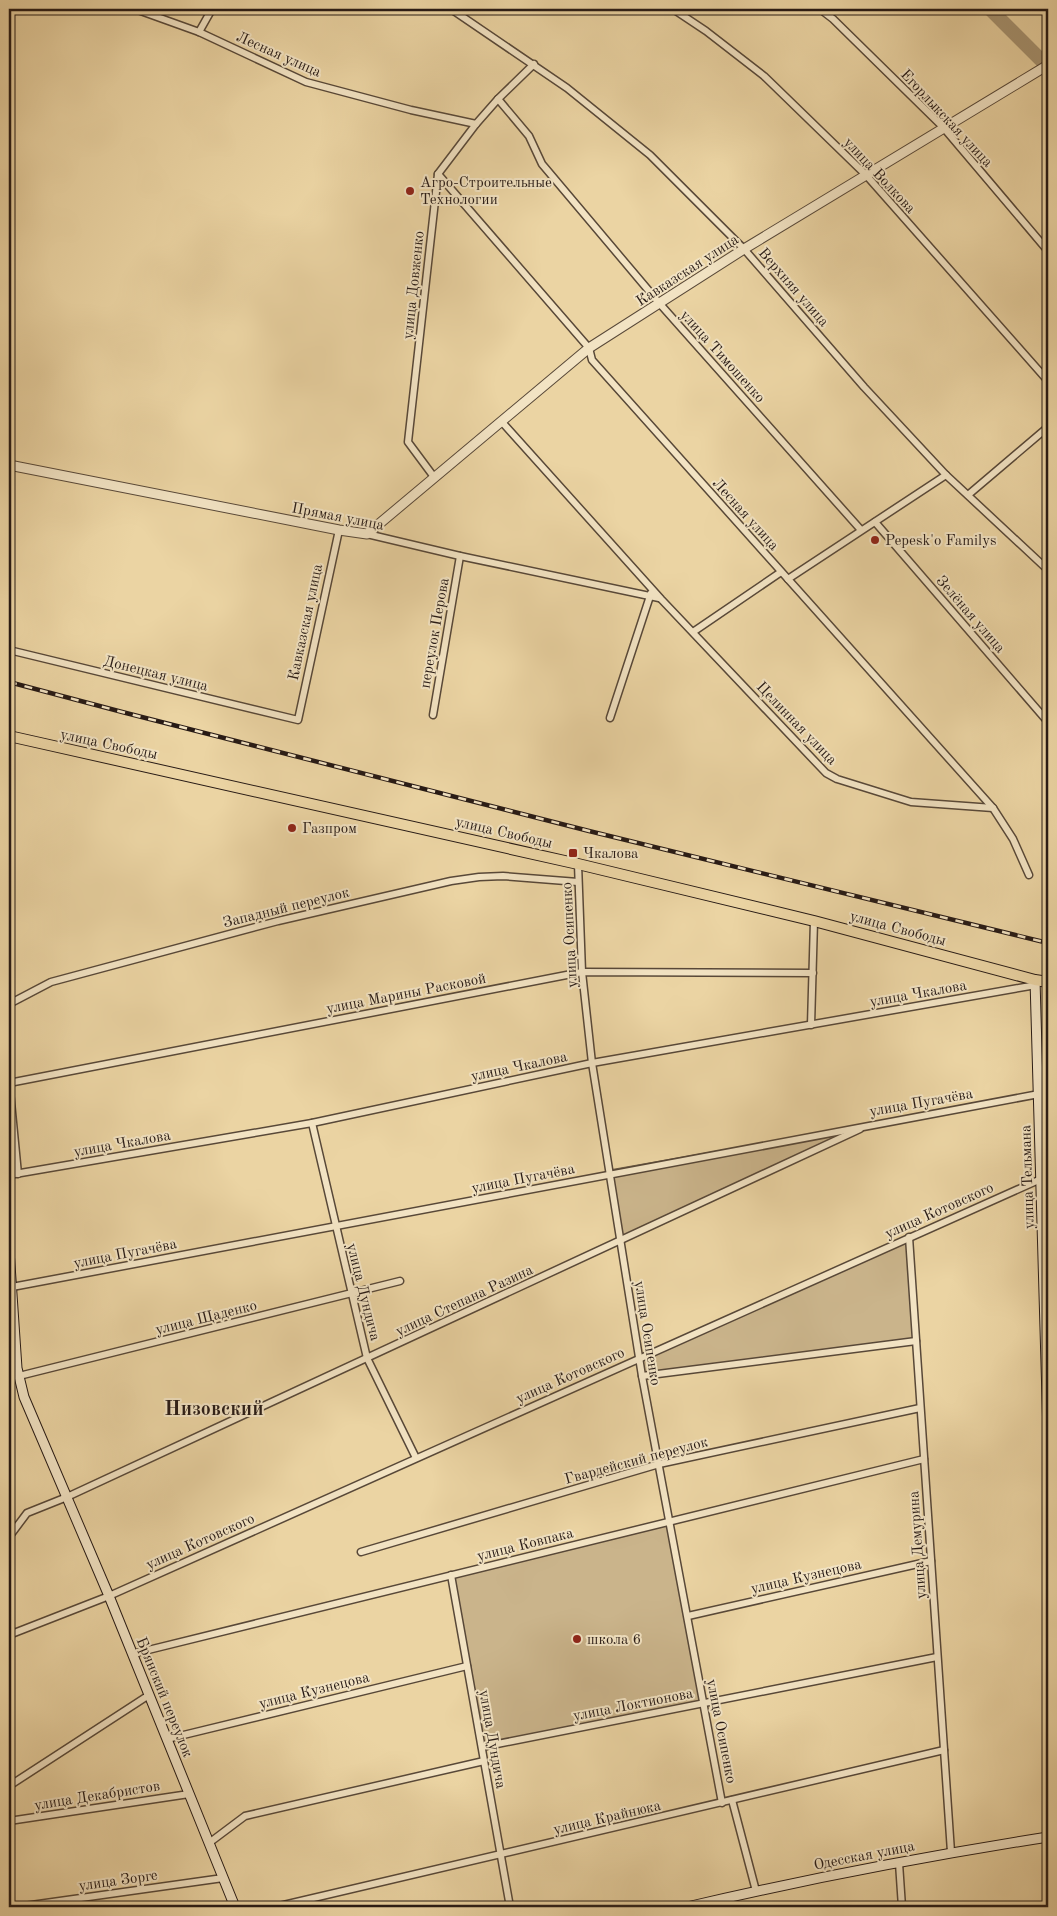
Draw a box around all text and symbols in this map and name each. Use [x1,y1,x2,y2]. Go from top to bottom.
street label: Лесная улица [234,30,324,81]
street label: Егорлыкская улица [897,67,995,171]
street label: улица Волкова [840,135,918,217]
place label: Агро-Строительные Технологии [420,176,552,208]
marker: Агро-Строительные Технологии [404,185,416,197]
street label: улица Довженко [401,230,428,340]
street label: Кавказская улица [634,232,742,310]
street label: Верхняя улица [755,246,831,331]
street label: улица Тимошенко [677,308,767,406]
street label: Лесная улица [709,476,781,554]
street label: Прямая улица [290,501,386,534]
marker: Pepesk'o Familys [869,534,881,546]
place label: Pepesk'o Familys [885,534,997,549]
street label: Кавказская улица [287,562,326,682]
street label: Зелёная улица [932,574,1008,657]
street label: переулок Перова [418,576,453,690]
street label: Донецкая улица [102,654,210,695]
street label: Целинная улица [753,680,839,769]
street label: улица Свободы [59,728,159,763]
street label: улица Свободы [454,815,554,852]
marker: Газпром [286,822,298,834]
place label: Газпром [302,822,357,837]
marker: Чкалова [567,847,579,859]
place label: Чкалова [583,847,639,862]
street label: улица Осипенко [560,882,581,988]
street label: Западный переулок [222,885,351,931]
street label: улица Свободы [848,909,947,950]
street label: улица Марины Расковой [325,972,487,1017]
street label: улица Чкалова [869,978,968,1010]
street label: улица Чкалова [470,1050,569,1085]
street label: улица Пугачёва [868,1087,975,1120]
street label: улица Тельмана [1019,1124,1038,1229]
street label: улица Чкалова [73,1128,172,1160]
street label: улица Пугачёва [470,1162,577,1197]
street label: улица Котовского [883,1181,996,1242]
street label: улица Пугачёва [72,1237,179,1272]
street label: улица Дундича [343,1242,382,1343]
street label: улица Степана Разина [394,1263,536,1340]
street label: улица Осипенко [631,1280,662,1387]
street label: улица Щаденко [154,1299,259,1338]
street label: улица Котовского [514,1346,627,1407]
district label: Низовский [164,1400,264,1420]
street label: Гвардейский переулок [563,1435,710,1488]
street label: улица Демурина [907,1490,930,1600]
street label: улица Котовского [144,1512,257,1573]
street label: улица Ковпака [476,1526,576,1565]
street label: улица Кузнецова [749,1557,864,1598]
marker: школа 6 [571,1633,583,1645]
place label: школа 6 [587,1633,641,1648]
street label: Брянский переулок [133,1635,195,1760]
street label: улица Кузнецова [258,1670,372,1712]
street label: улица Осипенко [703,1678,738,1785]
street label: улица Локтионова [572,1686,695,1724]
street label: улица Дундича [475,1689,508,1790]
street label: улица Декабристов [33,1779,161,1814]
street label: улица Крайнюка [552,1799,663,1838]
street label: Одесская улица [813,1839,917,1874]
street label: улица Зорге [78,1868,159,1894]

